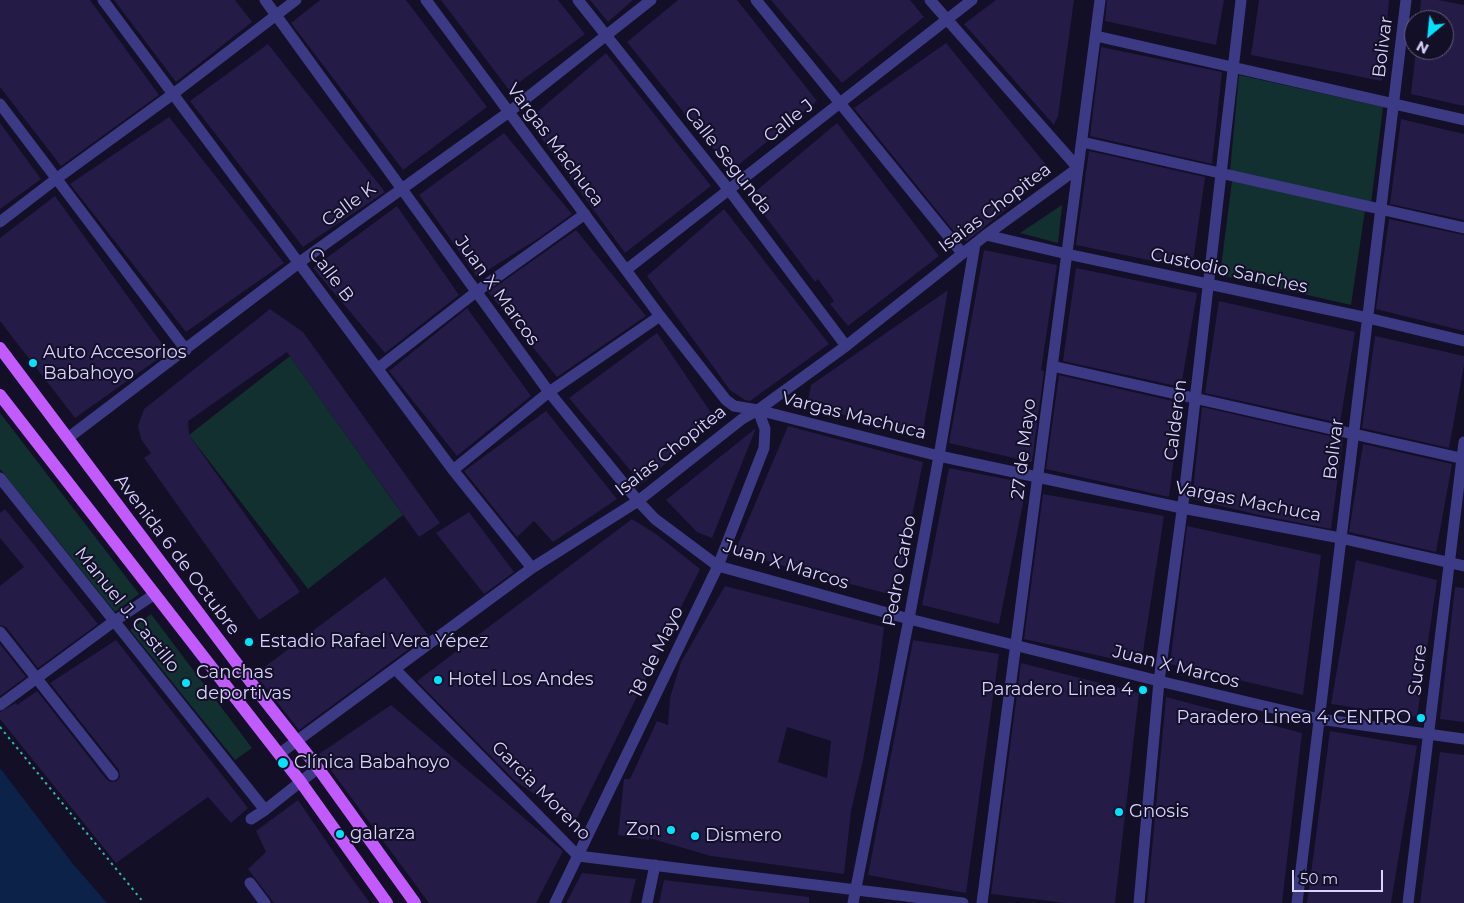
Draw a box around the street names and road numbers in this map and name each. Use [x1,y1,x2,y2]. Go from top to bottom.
street label: Bolivar [1369,15,1397,79]
street label: Vargas Machuca [502,79,608,211]
street label: Calle J [760,95,818,147]
street label: Calle Segunda [680,103,776,219]
street label: Isaias Chopitea [935,159,1055,257]
street label: Calle K [318,178,380,232]
street label: Juan X Marcos [450,232,544,350]
street label: Calle B [304,244,358,306]
street label: Custodio Sanches [1148,244,1310,298]
street label: Calderon [1160,378,1192,462]
street label: Vargas Machuca [779,388,929,444]
street label: 27 de Mayo [1007,397,1041,501]
street label: Isaias Chopitea [611,401,731,501]
street label: Bolivar [1320,417,1348,481]
street label: Avenida 6 de Octubre [110,470,244,640]
street label: Vargas Machuca [1173,477,1323,527]
street label: Pedro Carbo [879,514,921,628]
street label: Juan X Marcos [721,536,851,594]
street label: Manuel J. Castillo [70,543,184,677]
street label: 18 de Mayo [626,603,688,701]
street label: Juan X Marcos [1110,641,1242,693]
street label: Sucre [1404,643,1432,697]
street label: Garcia Moreno [487,737,595,845]

